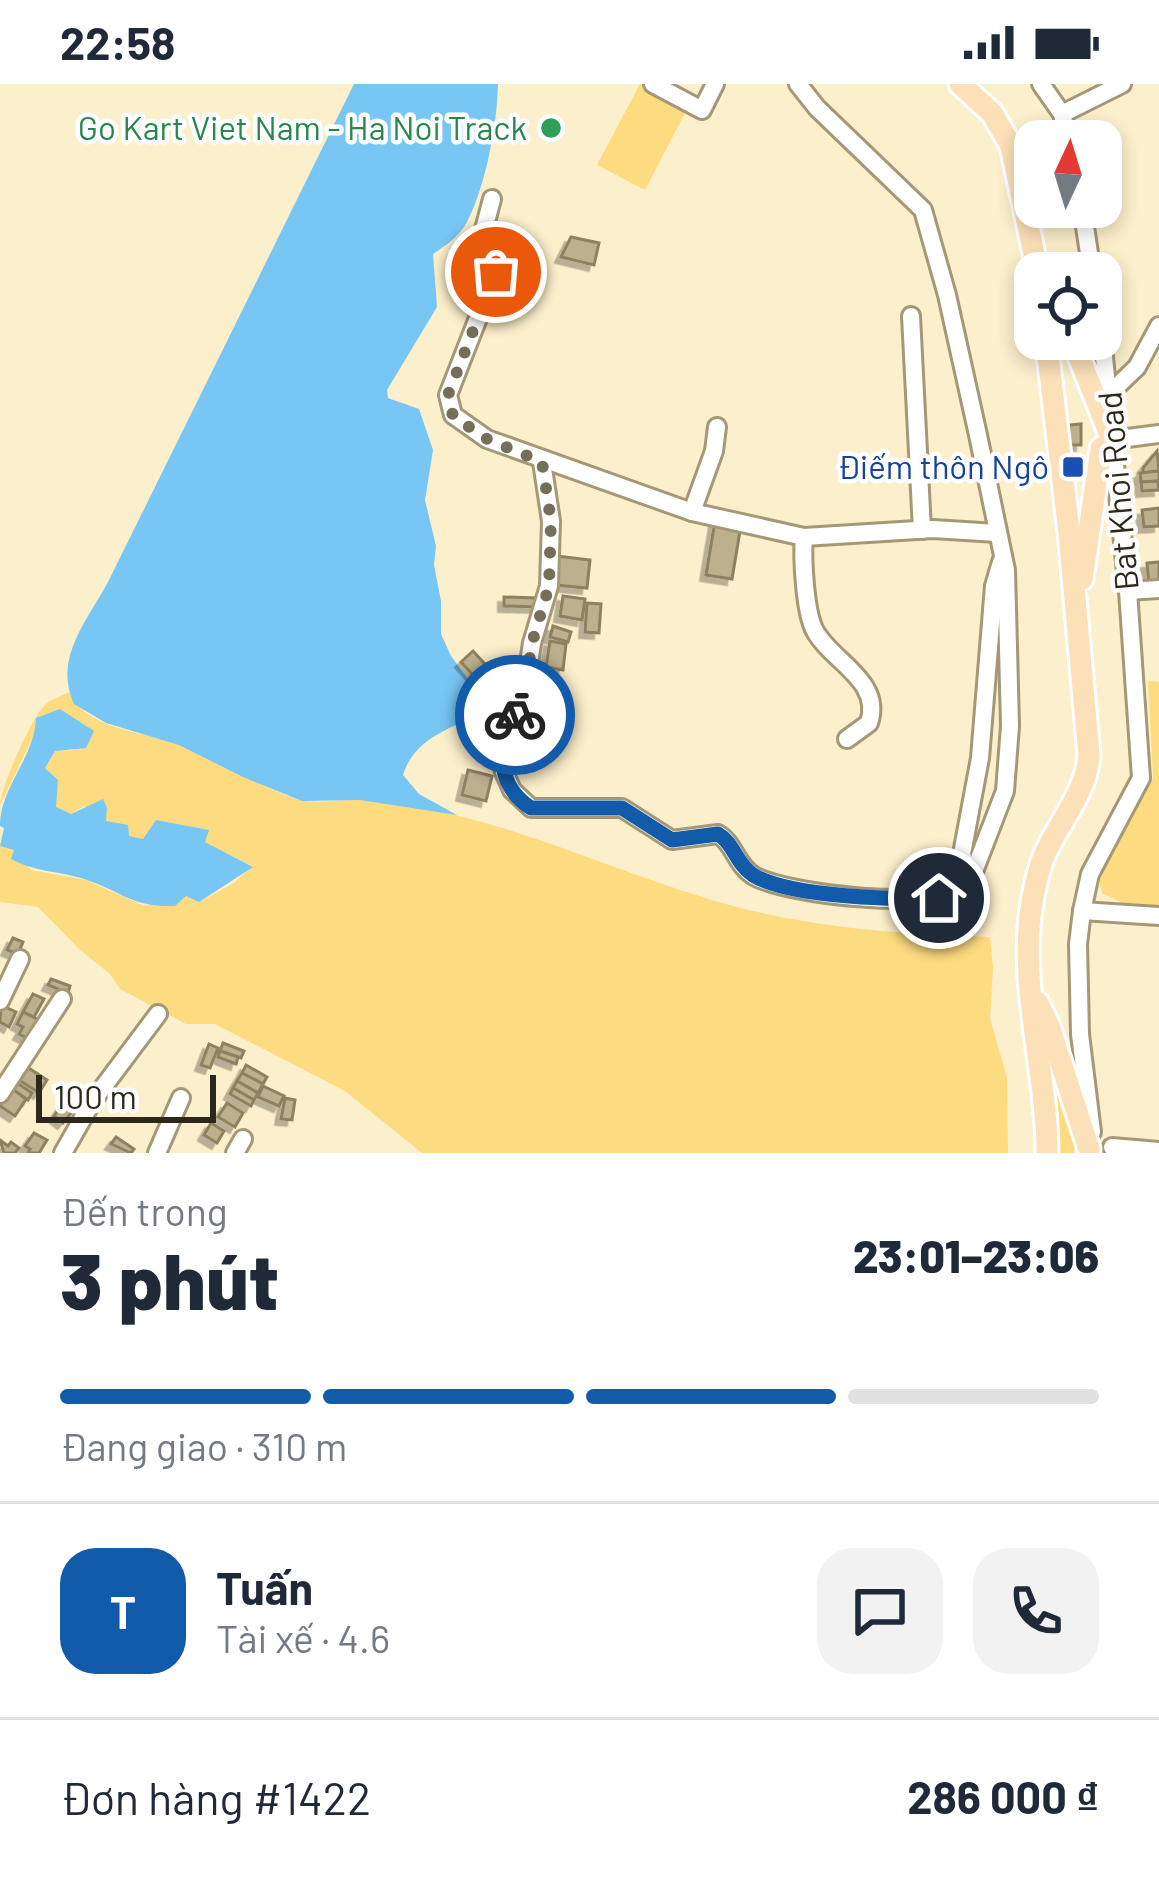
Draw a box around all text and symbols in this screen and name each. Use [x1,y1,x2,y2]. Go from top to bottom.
text: 22:58 [60,15,175,69]
place label: Go Kart Viet Nam - Ha Noi Track [78,107,527,147]
marker: Go Kart Viet Nam - Ha Noi Track [538,115,564,141]
north arrow [1014,120,1122,228]
map controls [1014,120,1122,360]
pin [445,221,547,323]
icon: bag [463,239,529,305]
button: locate [1014,252,1122,360]
street label: Bat Khoi Road [1088,390,1146,592]
place label: Điếm thôn Ngô [837,446,1049,486]
marker: Điếm thôn Ngô [1060,454,1086,480]
courier [455,655,575,775]
icon: bike [482,682,548,748]
pin [888,847,990,949]
icon: home [906,865,972,931]
scale bar [36,1069,216,1122]
text: 100 m [54,1076,137,1116]
text: Đến trong [60,1187,228,1234]
text: 23:01–23:06 [853,1228,1099,1282]
text: 3 phút [60,1232,279,1326]
text: Đang giao · 310 m [60,1422,347,1469]
button: chat [817,1548,943,1674]
button: phone [973,1548,1099,1674]
text: Tuấn [216,1560,313,1614]
text: T [110,1584,136,1638]
text: Tài xế · 4.6 [216,1614,390,1661]
text: 286 000 ₫ [907,1769,1099,1823]
text: Đơn hàng #1422 [60,1770,371,1824]

